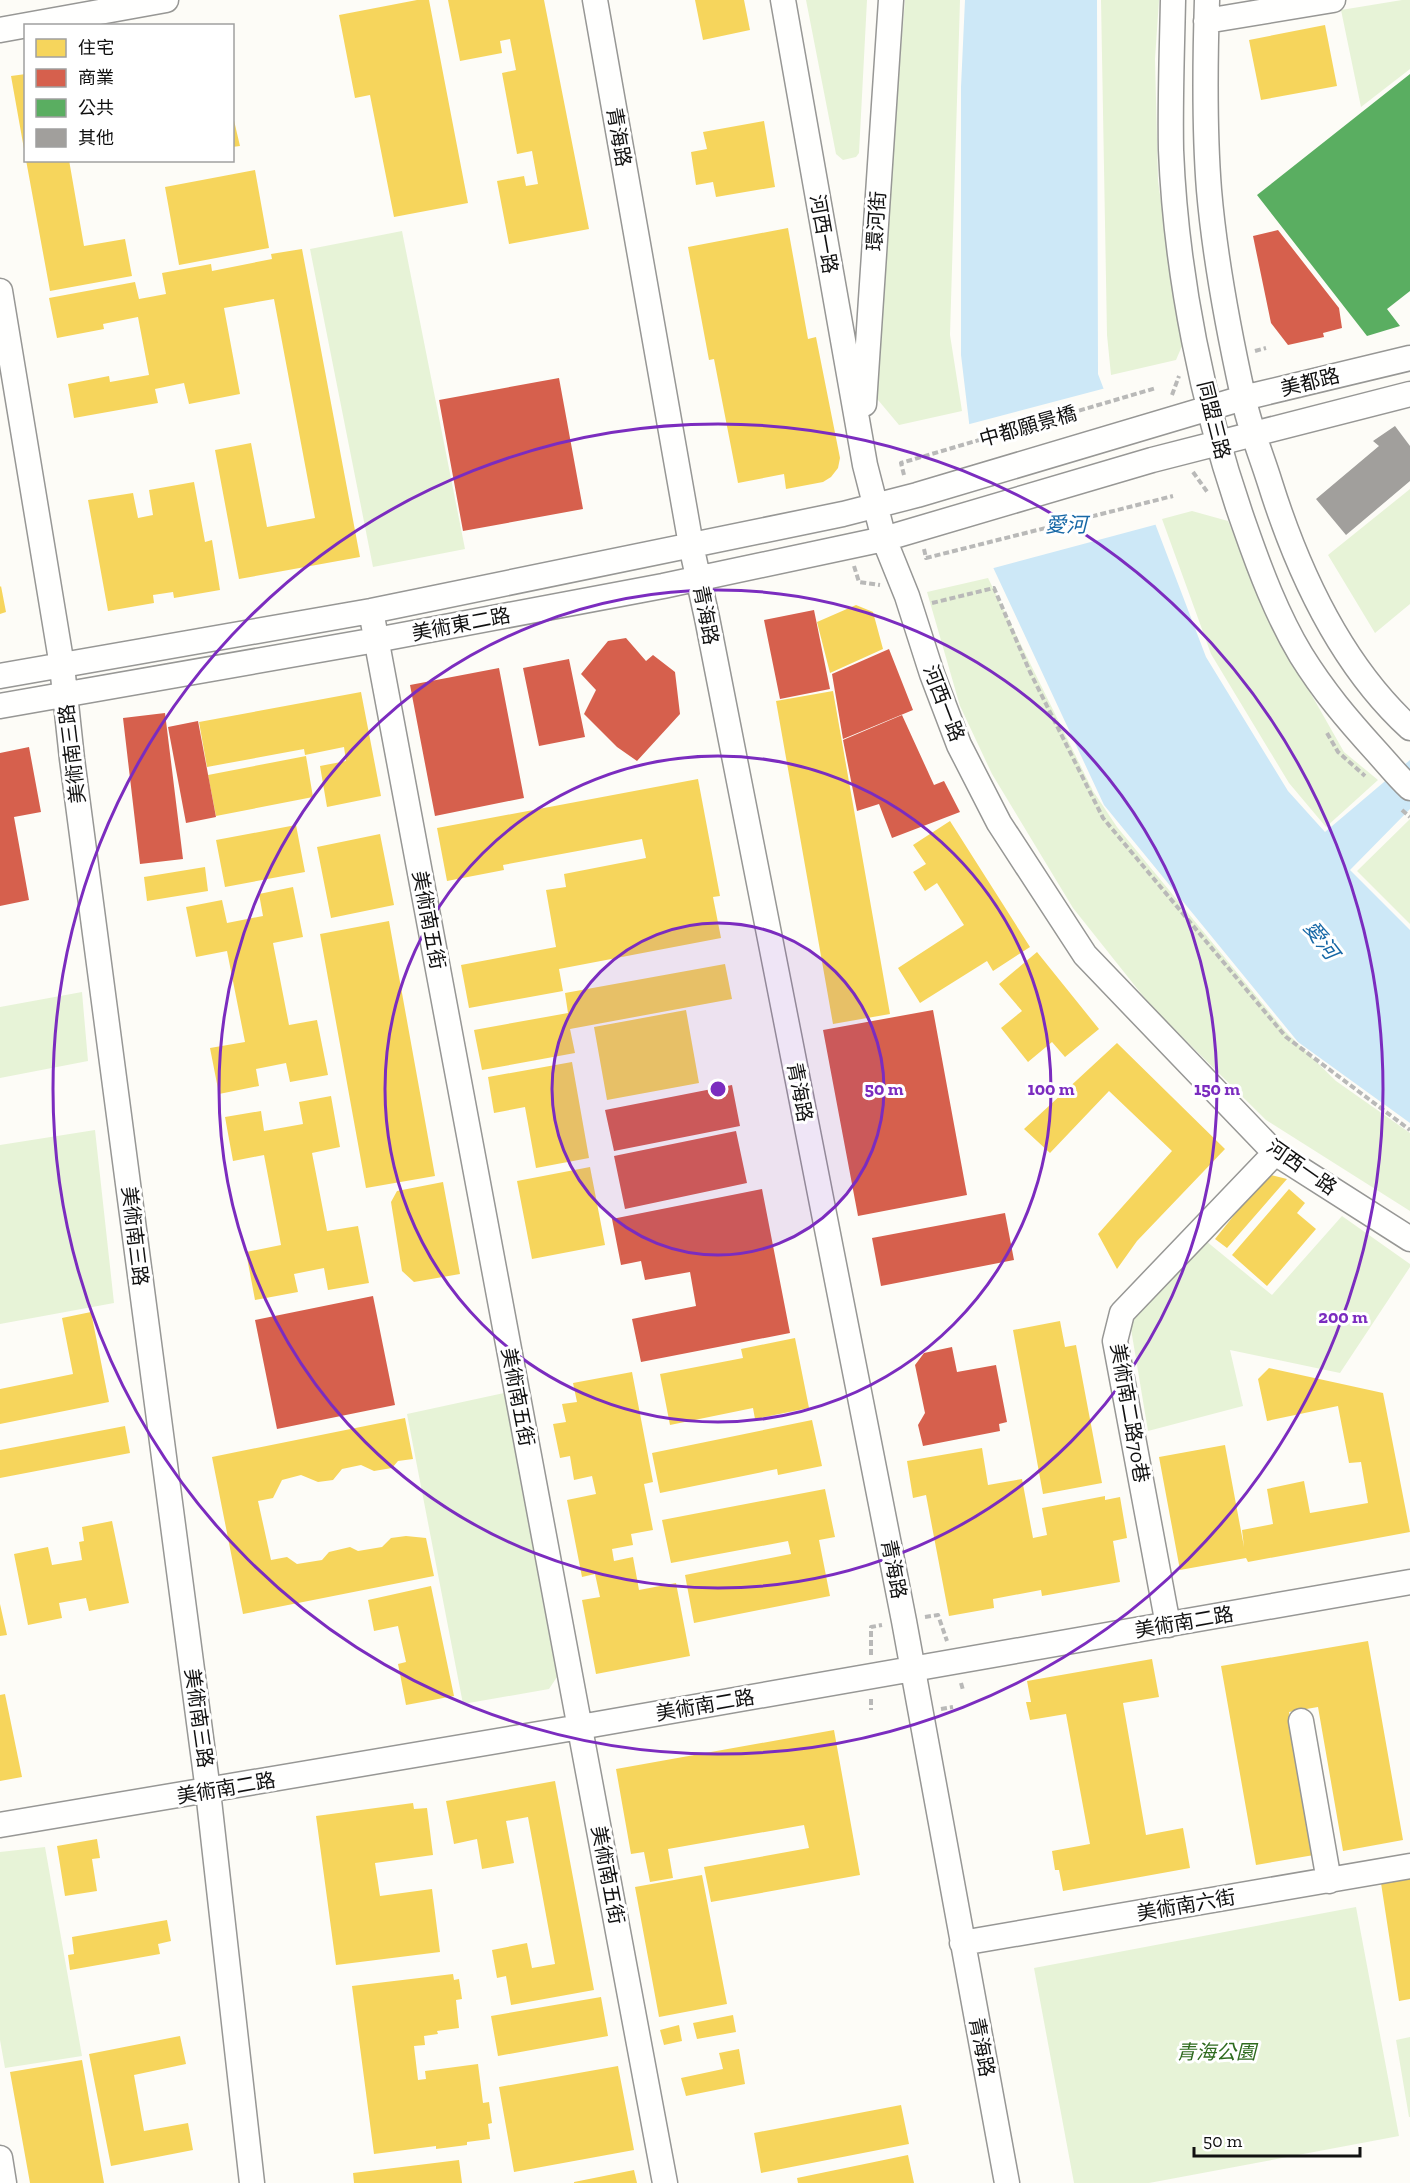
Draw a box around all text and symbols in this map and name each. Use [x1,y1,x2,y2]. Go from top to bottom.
legend [24,24,234,162]
text: 住宅 [78,37,114,59]
text: 商業 [78,67,114,89]
text: 公共 [78,97,114,119]
street label: 青海路 [602,105,636,169]
text: 其他 [78,127,114,149]
street label: 環河街 [862,190,890,252]
street label: 河西一路 [805,193,843,275]
street label: 美都路 [1278,363,1342,401]
street label: 同盟三路 [1193,378,1235,462]
street label: 中都願景橋 [977,401,1079,451]
water label: 愛河 [1045,512,1091,537]
street label: 青海路 [688,583,724,647]
street label: 美術東二路 [410,603,512,645]
street label: 河西一路 [918,661,970,745]
street label: 美術南三路 [54,703,90,805]
street label: 美術南五街 [408,869,450,971]
water label: 愛河 [1299,915,1346,967]
street label: 青海路 [782,1060,818,1124]
text: 50 m [865,1078,904,1100]
text: 100 m [1027,1078,1075,1100]
text: 150 m [1194,1078,1240,1100]
centre of rings [708,1079,728,1099]
street label: 河西一路 [1262,1134,1342,1200]
street label: 美術南三路 [117,1185,153,1287]
text: 200 m [1318,1306,1368,1328]
street label: 美術南二路70巷 [1106,1342,1154,1484]
street label: 美術南五街 [497,1346,539,1448]
street label: 青海路 [876,1537,912,1601]
street label: 美術南二路 [1133,1601,1235,1643]
street label: 美術南三路 [180,1667,218,1769]
street label: 美術南二路 [654,1684,756,1726]
street label: 美術南二路 [175,1767,277,1809]
street label: 美術南五街 [587,1824,629,1926]
street label: 美術南六街 [1135,1884,1237,1926]
street label: 青海路 [964,2015,1000,2079]
park label: 青海公園 [1176,2040,1259,2064]
scale bar [1194,2120,1360,2158]
text: 50 m [1203,2130,1243,2152]

